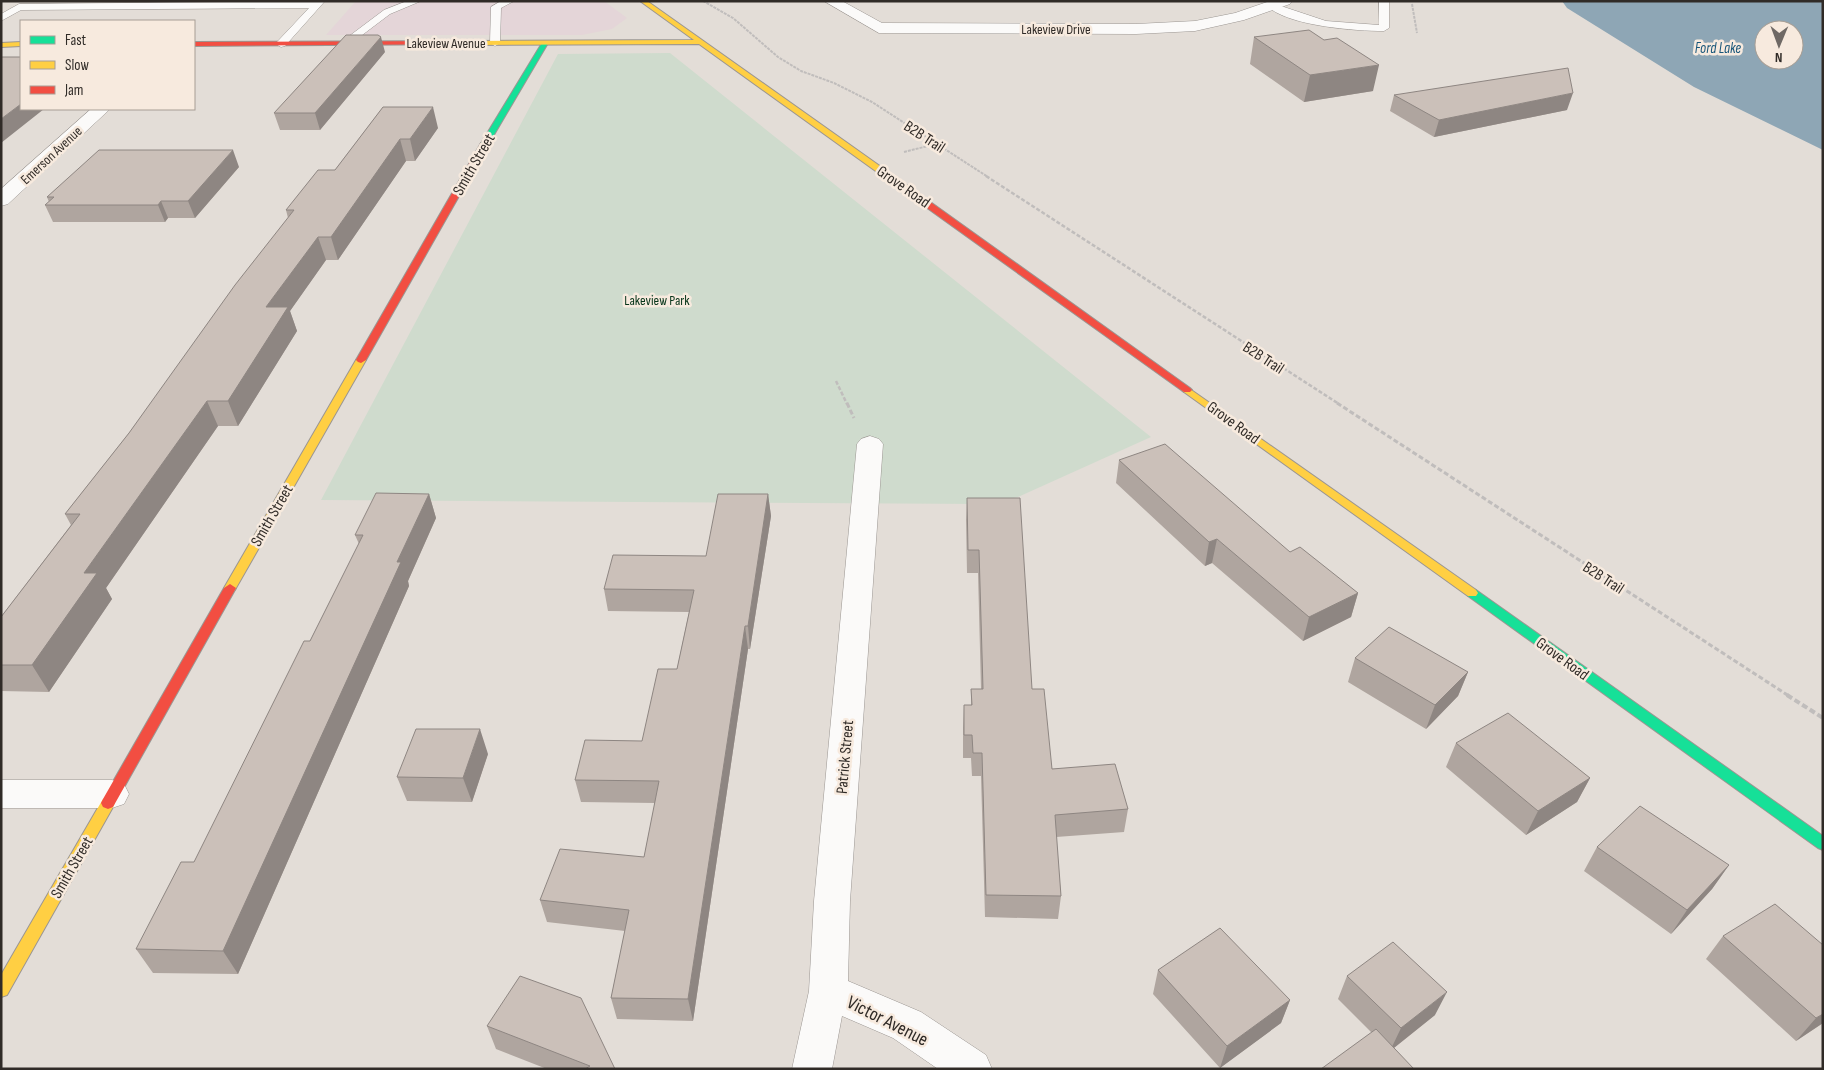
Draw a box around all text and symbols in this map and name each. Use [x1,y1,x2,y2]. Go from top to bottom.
legend [20,20,195,110]
north arrow [1754,20,1804,70]
street label: Lakeview Drive [1021,21,1091,38]
text: Fast [65,31,87,50]
street label: Lakeview Avenue [406,35,486,52]
water label: Ford Lake [1695,39,1741,58]
text: N [1775,49,1783,66]
text: Slow [65,56,89,75]
text: Jam [64,81,83,100]
street label: B2B Trail [900,117,948,158]
street label: Emerson Avenue [17,123,85,188]
street label: Smith Street [449,130,500,199]
street label: Grove Road [873,162,933,212]
park label: Lakeview Park [624,292,690,309]
street label: B2B Trail [1239,338,1287,379]
street label: Grove Road [1203,398,1263,449]
street label: Smith Street [247,481,298,550]
street label: B2B Trail [1579,558,1627,599]
street label: Grove Road [1532,634,1592,685]
street label: Patrick Street [833,719,858,795]
street label: Smith Street [47,833,98,902]
street label: Victor Avenue [843,991,932,1052]

